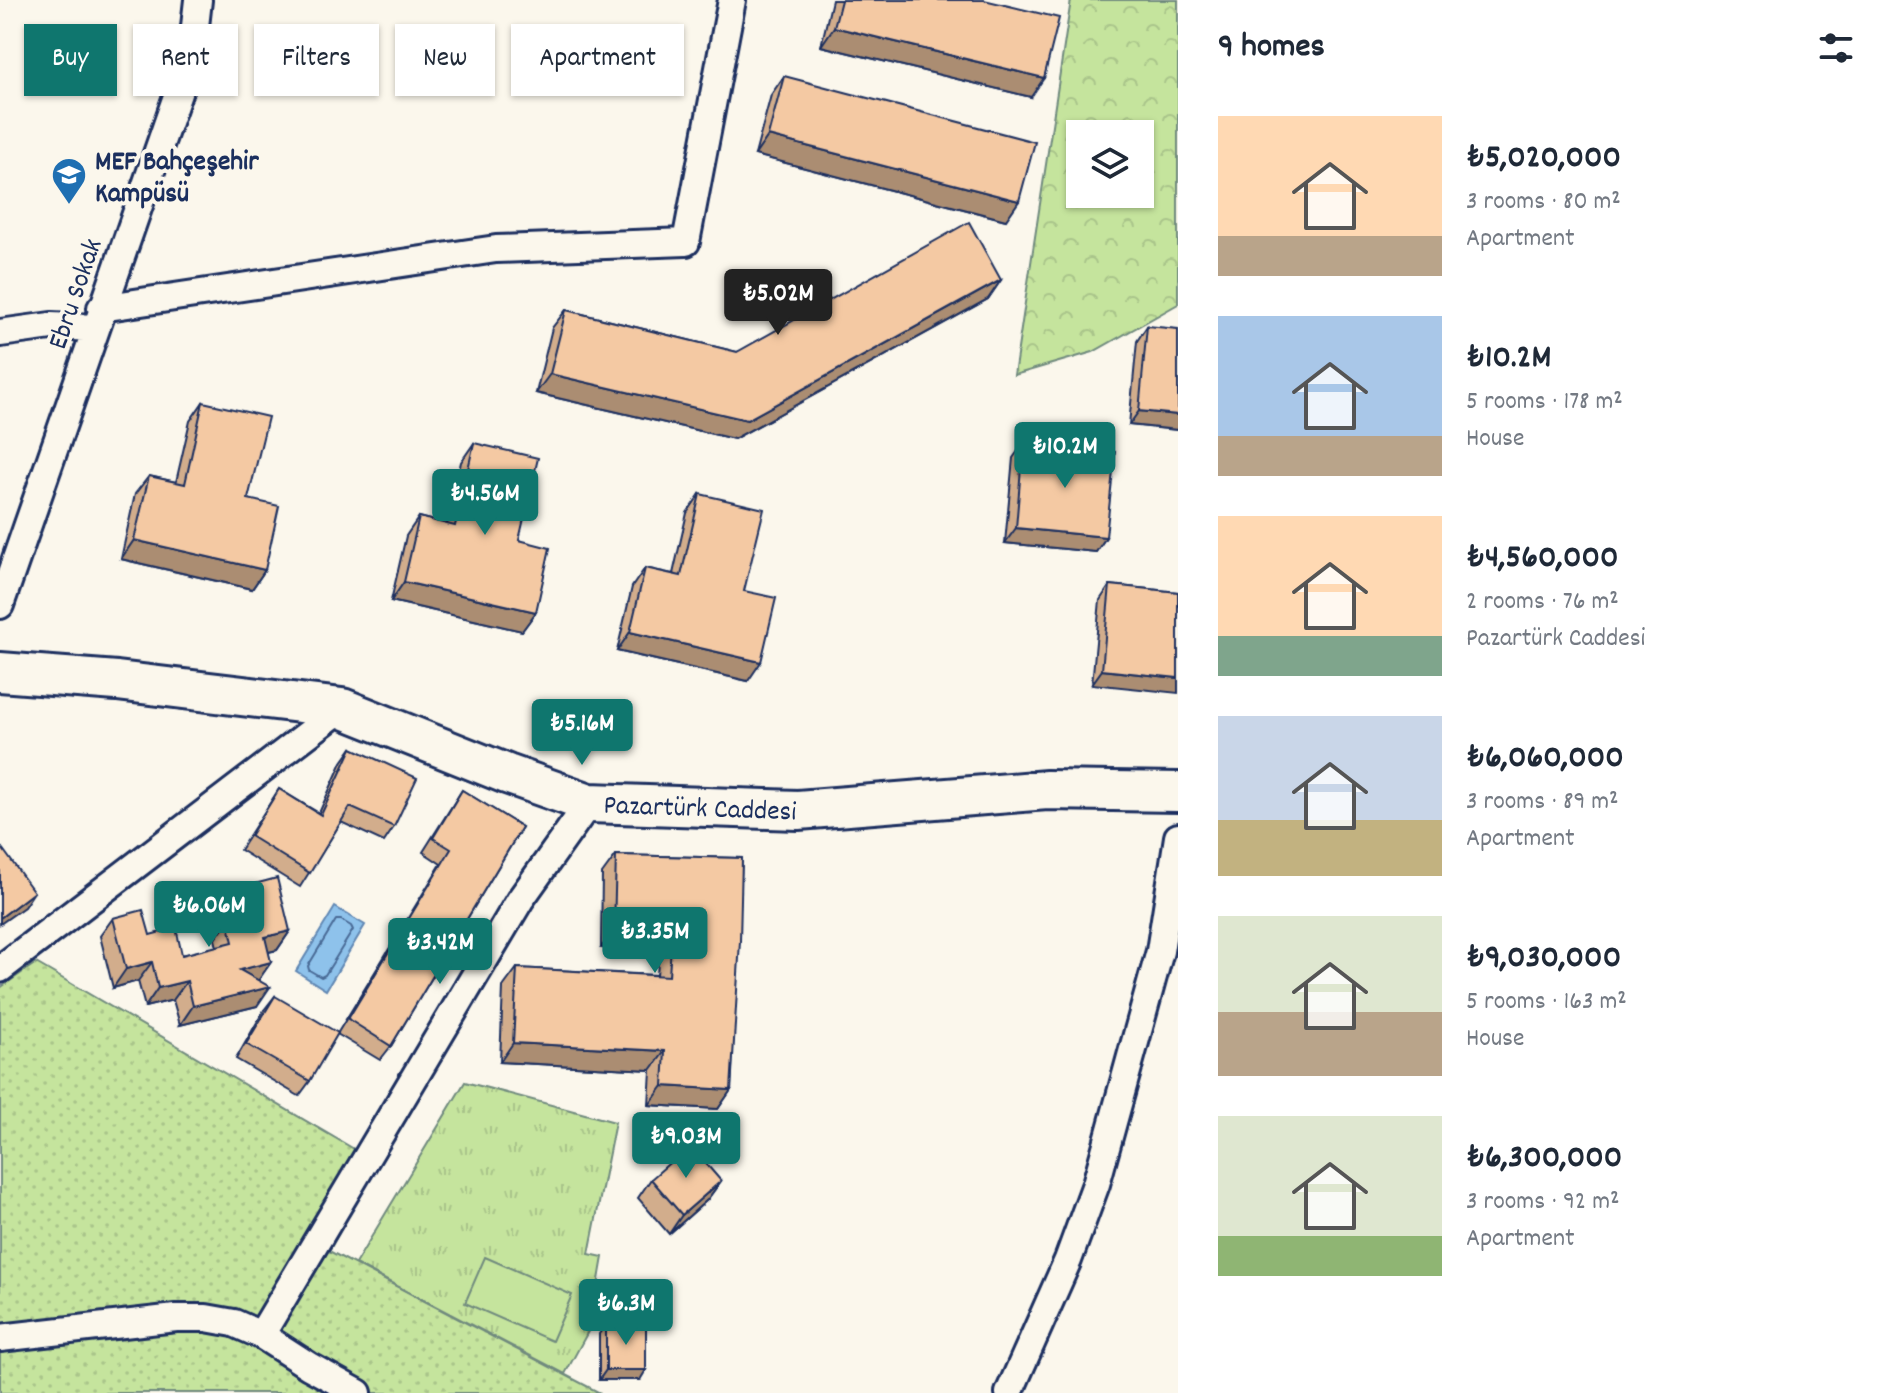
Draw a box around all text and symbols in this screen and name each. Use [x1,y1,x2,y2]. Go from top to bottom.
chip: Buy [24,24,117,96]
chip: Rent [133,24,238,96]
chip: Filters [254,24,379,96]
chip: New [395,24,495,96]
chip: Apartment [511,24,684,96]
text: 9 homes [1218,24,1325,73]
icon: filters [1814,26,1858,70]
map controls [1066,120,1154,208]
button: layers [1066,120,1154,208]
text: ₺5,020,000 [1466,135,1621,184]
place label: MEF Bahçeşehir Kampüsü [95,144,259,216]
icon: home [1282,148,1378,244]
school or university icon: MEF Bahçeşehir Kampüsü [50,156,88,206]
text: 3 rooms · 80 m² [1466,184,1621,221]
text: Apartment [1466,221,1575,258]
street label: Ebru Sokak [40,234,115,355]
pin: ₺5.02M [713,269,843,337]
text: ₺5.02M [742,276,814,313]
text: ₺10.2M [1466,335,1551,384]
icon: home [1282,348,1378,444]
text: 5 rooms · 178 m² [1466,384,1623,421]
text: House [1466,421,1524,458]
pin: ₺10.2M [1000,422,1130,490]
text: ₺10.2M [1032,429,1098,466]
pin: ₺4.56M [420,469,550,537]
text: ₺4.56M [450,476,520,513]
text: ₺4,560,000 [1466,535,1619,584]
icon: home [1282,548,1378,644]
text: 2 rooms · 76 m² [1466,584,1619,621]
text: Pazartürk Caddesi [1466,621,1645,658]
pin: ₺5.16M [517,699,647,767]
text: ₺5.16M [550,706,614,743]
text: ₺6,060,000 [1466,735,1624,784]
icon: home [1282,748,1378,844]
text: 3 rooms · 89 m² [1466,784,1619,821]
street label: Pazartürk Caddesi [603,788,797,834]
text: Apartment [1466,821,1575,858]
pin: ₺6.06M [144,881,274,949]
text: ₺6.06M [172,888,246,925]
pin: ₺3.35M [590,907,720,975]
text: ₺3.35M [620,914,690,951]
pin: ₺3.42M [375,918,505,986]
text: ₺3.42M [406,925,474,962]
text: ₺9,030,000 [1466,935,1621,984]
icon: home [1282,948,1378,1044]
text: 5 rooms · 163 m² [1466,984,1627,1021]
text: House [1466,1021,1524,1058]
pin: ₺9.03M [621,1112,751,1180]
text: ₺9.03M [650,1119,722,1156]
text: ₺6,300,000 [1466,1135,1622,1184]
icon: home [1282,1148,1378,1244]
text: 3 rooms · 92 m² [1466,1184,1620,1221]
text: Apartment [1466,1221,1575,1258]
pin: ₺6.3M [570,1279,682,1347]
text: ₺6.3M [597,1286,655,1323]

